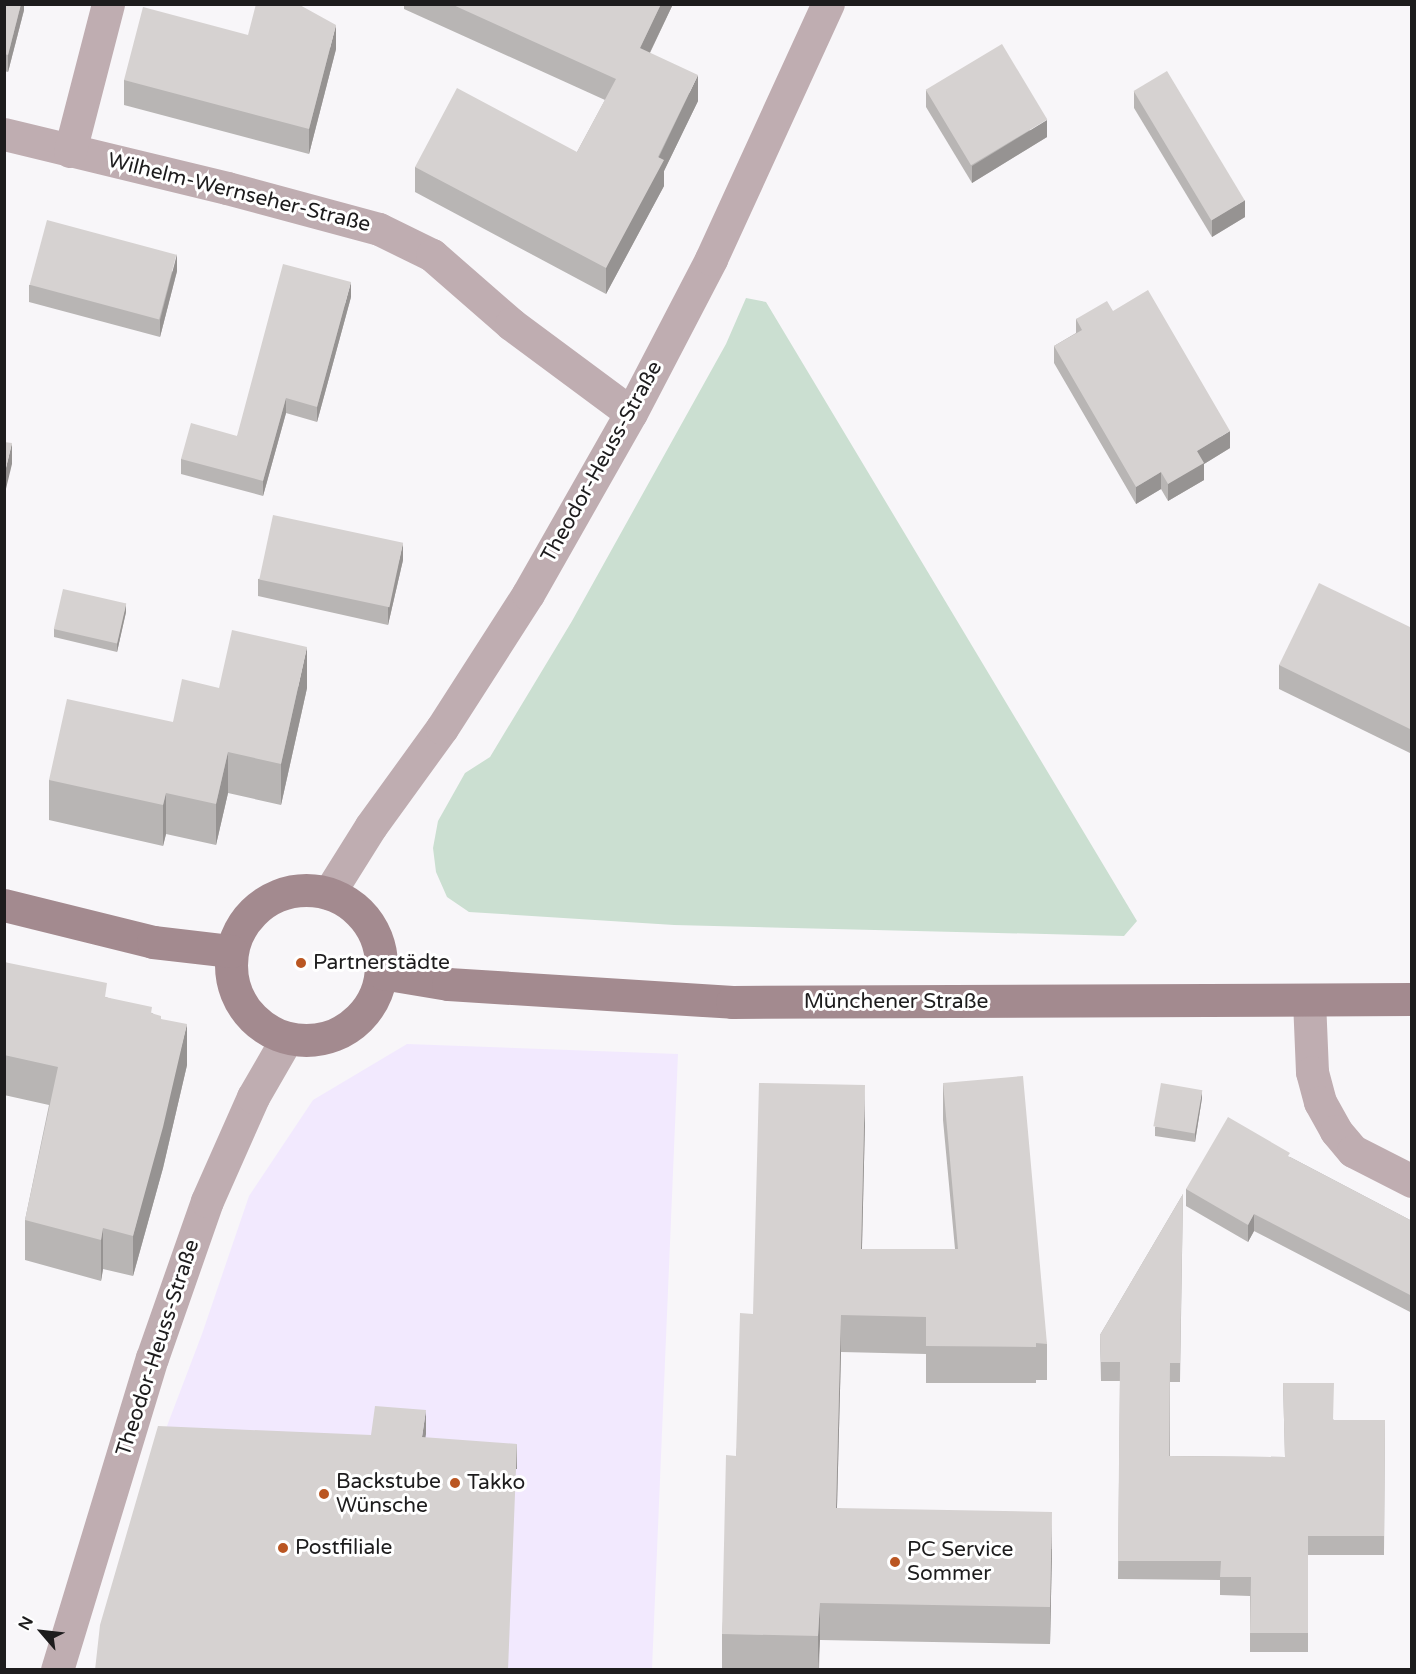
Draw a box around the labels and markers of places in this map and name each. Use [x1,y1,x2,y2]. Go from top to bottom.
place label: Partnerstädte [313,950,450,976]
marker: Partnerstädte [294,956,308,970]
place label: Backstube Wünsche [336,1469,441,1519]
place label: Takko [467,1470,525,1496]
marker: Takko [448,1476,462,1490]
marker: Backstube Wünsche [317,1487,331,1501]
place label: Postfiliale [295,1535,392,1561]
place label: PC Service Sommer [907,1537,1013,1587]
marker: Postfiliale [276,1541,290,1555]
marker: PC Service Sommer [888,1555,902,1569]

